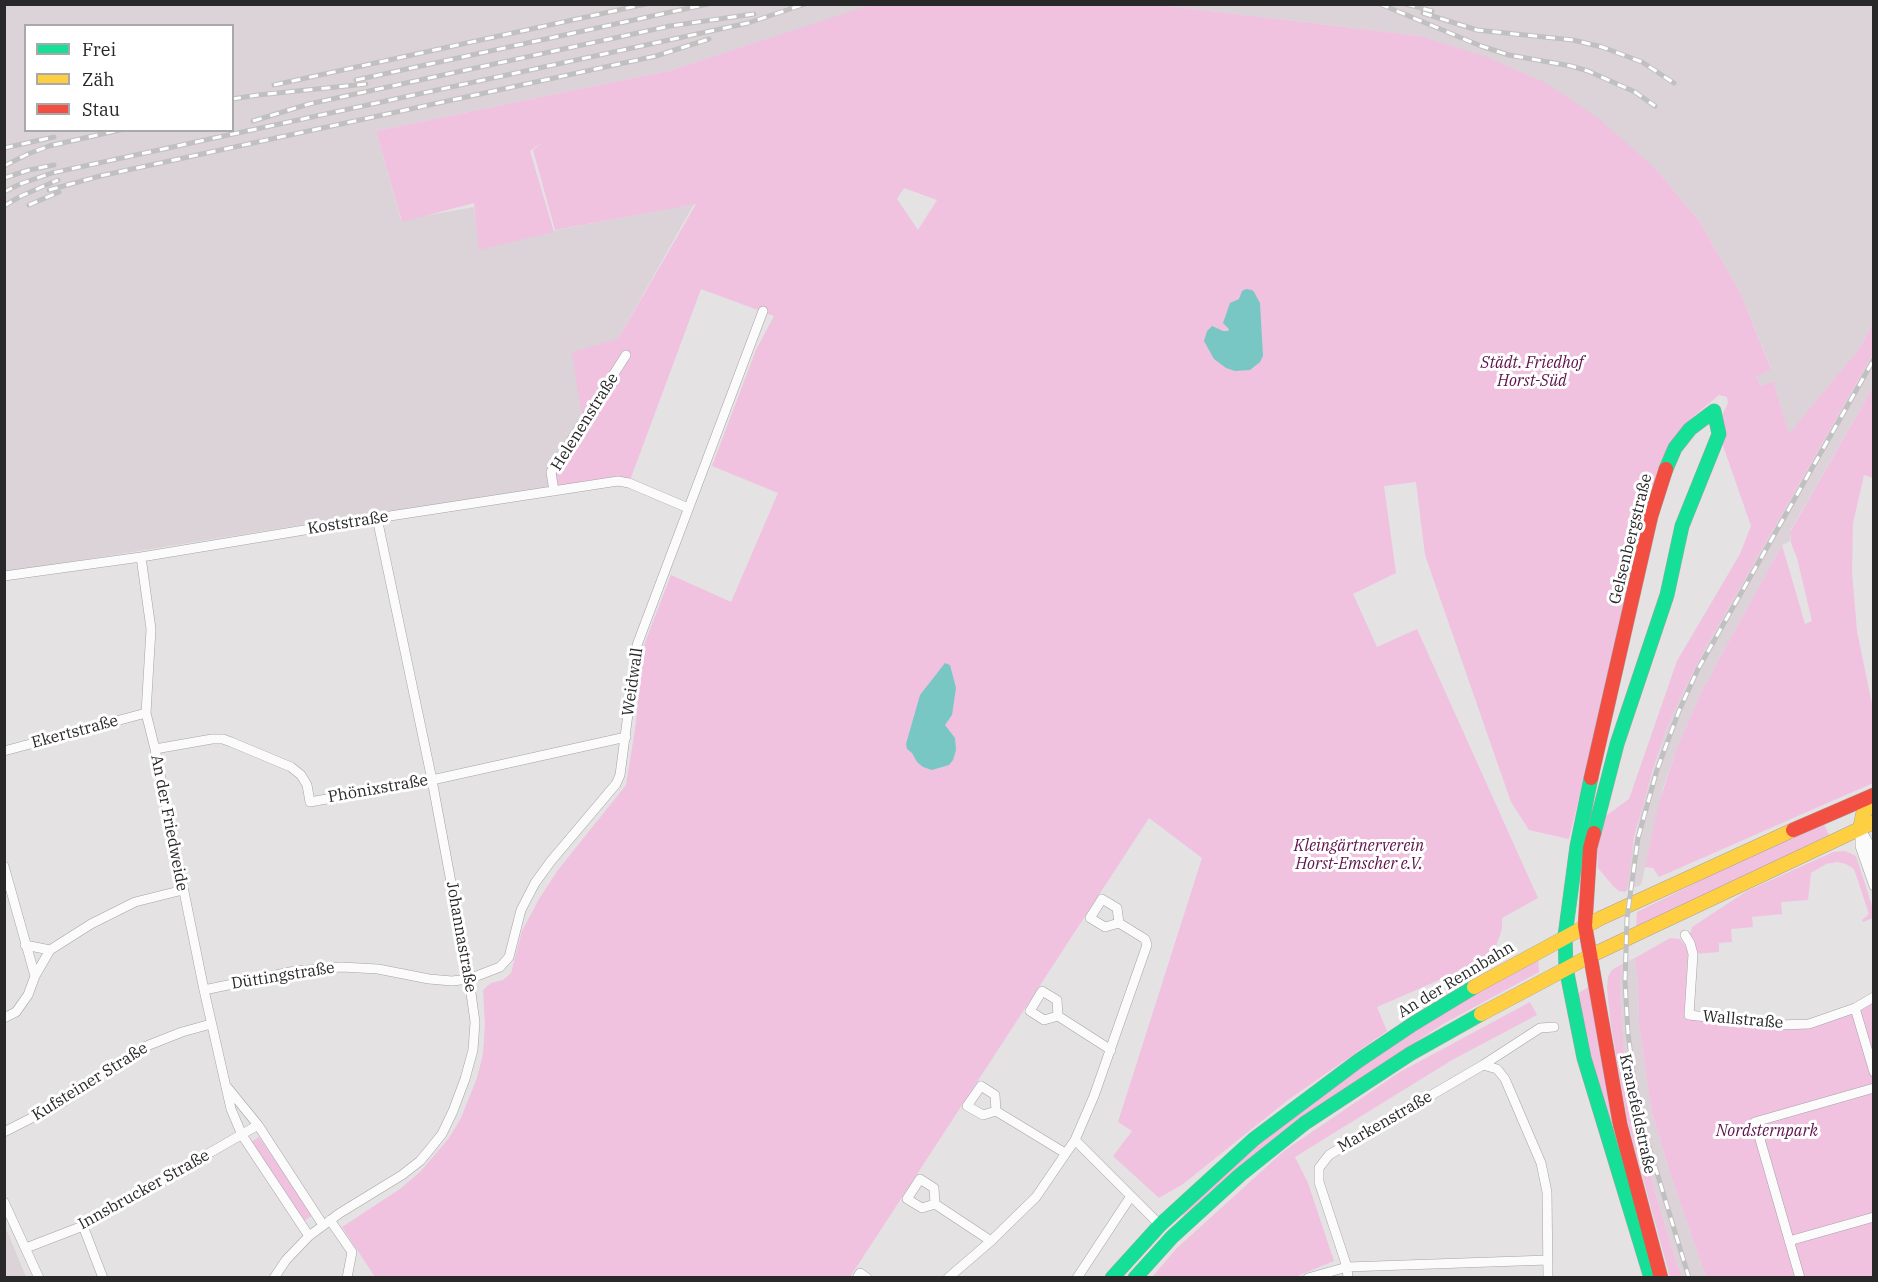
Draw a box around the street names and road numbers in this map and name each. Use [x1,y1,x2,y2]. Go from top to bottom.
street label: Helenenstraße [547,370,623,474]
street label: Gelsenbergstraße [1606,472,1656,606]
street label: Koststraße [306,507,390,539]
street label: Weidwall [619,647,647,717]
street label: Ekertstraße [30,711,120,753]
street label: An der Friedweide [146,753,192,893]
street label: Phönixstraße [327,771,429,807]
street label: Johannastraße [442,880,480,994]
street label: An der Rennbahn [1394,938,1518,1022]
street label: Düttingstraße [230,958,336,994]
street label: Wallstraße [1702,1007,1784,1033]
street label: Kufsteiner Straße [29,1039,151,1125]
street label: Kranefeldstraße [1615,1052,1659,1176]
street label: Markenstraße [1334,1087,1436,1157]
street label: Innsbrucker Straße [75,1146,213,1234]

